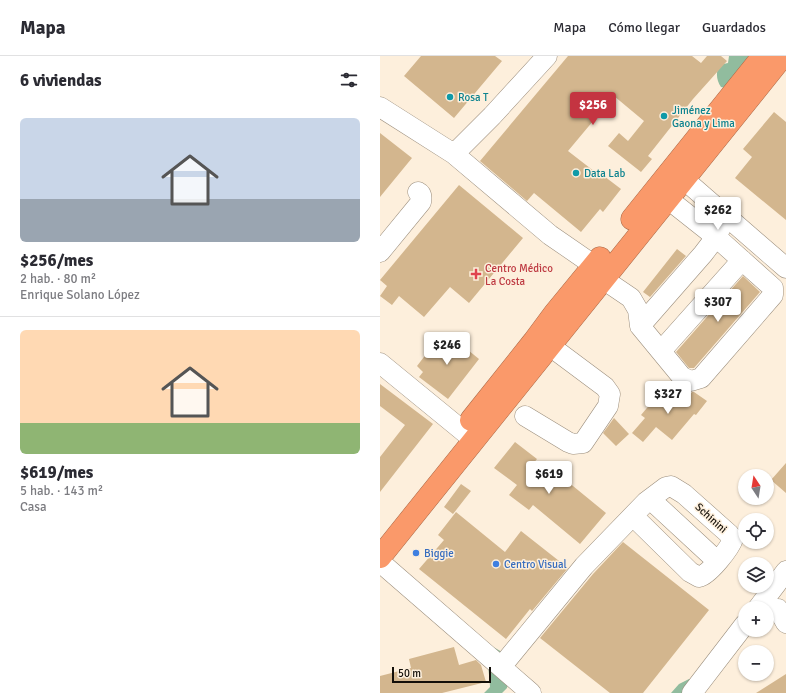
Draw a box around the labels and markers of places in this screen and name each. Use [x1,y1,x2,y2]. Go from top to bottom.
place label: Rosa T [458,91,489,104]
marker: Rosa T [445,92,455,102]
pin: $256 [569,92,617,126]
place label: Jiménez Gaona y Lima [672,104,735,130]
marker: Jiménez Gaona y Lima [659,111,669,121]
place label: Data Lab [584,167,626,180]
marker: Data Lab [571,168,581,178]
pin: $262 [694,197,742,231]
place label: Centro Médico La Costa [485,262,553,288]
marker: Centro Médico La Costa [470,268,482,280]
pin: $307 [694,289,742,323]
pin: $246 [423,332,471,366]
pin: $327 [644,381,692,415]
pin: $619 [525,461,573,495]
place label: Biggie [424,547,454,560]
marker: Biggie [411,548,421,558]
place label: Centro Visual [504,558,567,571]
marker: Centro Visual [491,559,501,569]

